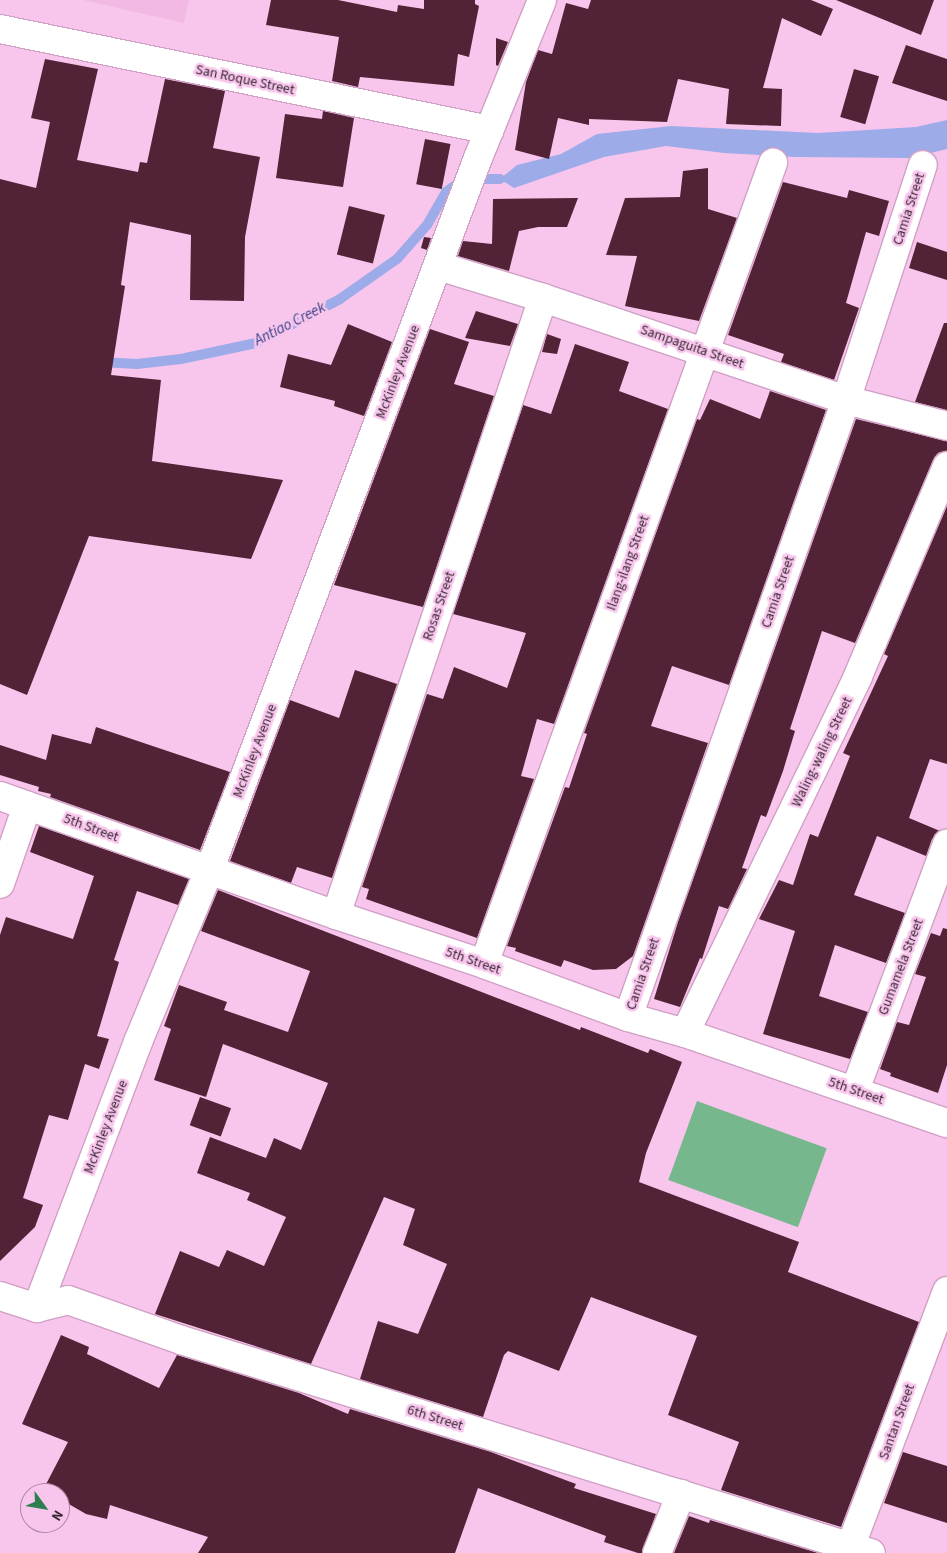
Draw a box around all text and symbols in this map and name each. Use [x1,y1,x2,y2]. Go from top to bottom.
street label: San Roque Street [194,61,296,99]
street label: Camia Street [889,171,929,247]
water label: Antiao Creek [251,298,329,350]
street label: Sampaguita Street [638,321,746,373]
street label: McKinley Avenue [372,323,424,421]
street label: Ilang-ilang Street [603,513,653,613]
street label: Camia Street [758,554,798,630]
street label: Rosas Street [419,569,459,643]
street label: Waling-waling Street [788,694,856,810]
street label: McKinley Avenue [229,702,281,800]
street label: 5th Street [61,810,121,846]
street label: Gumamela Street [875,916,927,1018]
street label: Camia Street [623,936,663,1012]
street label: 5th Street [443,944,503,978]
street label: 5th Street [826,1074,886,1108]
street label: McKinley Avenue [80,1078,132,1176]
street label: Santan Street [876,1382,918,1462]
street label: 6th Street [405,1402,465,1434]
north arrow [20,1483,70,1533]
text: N [46,1506,68,1525]

